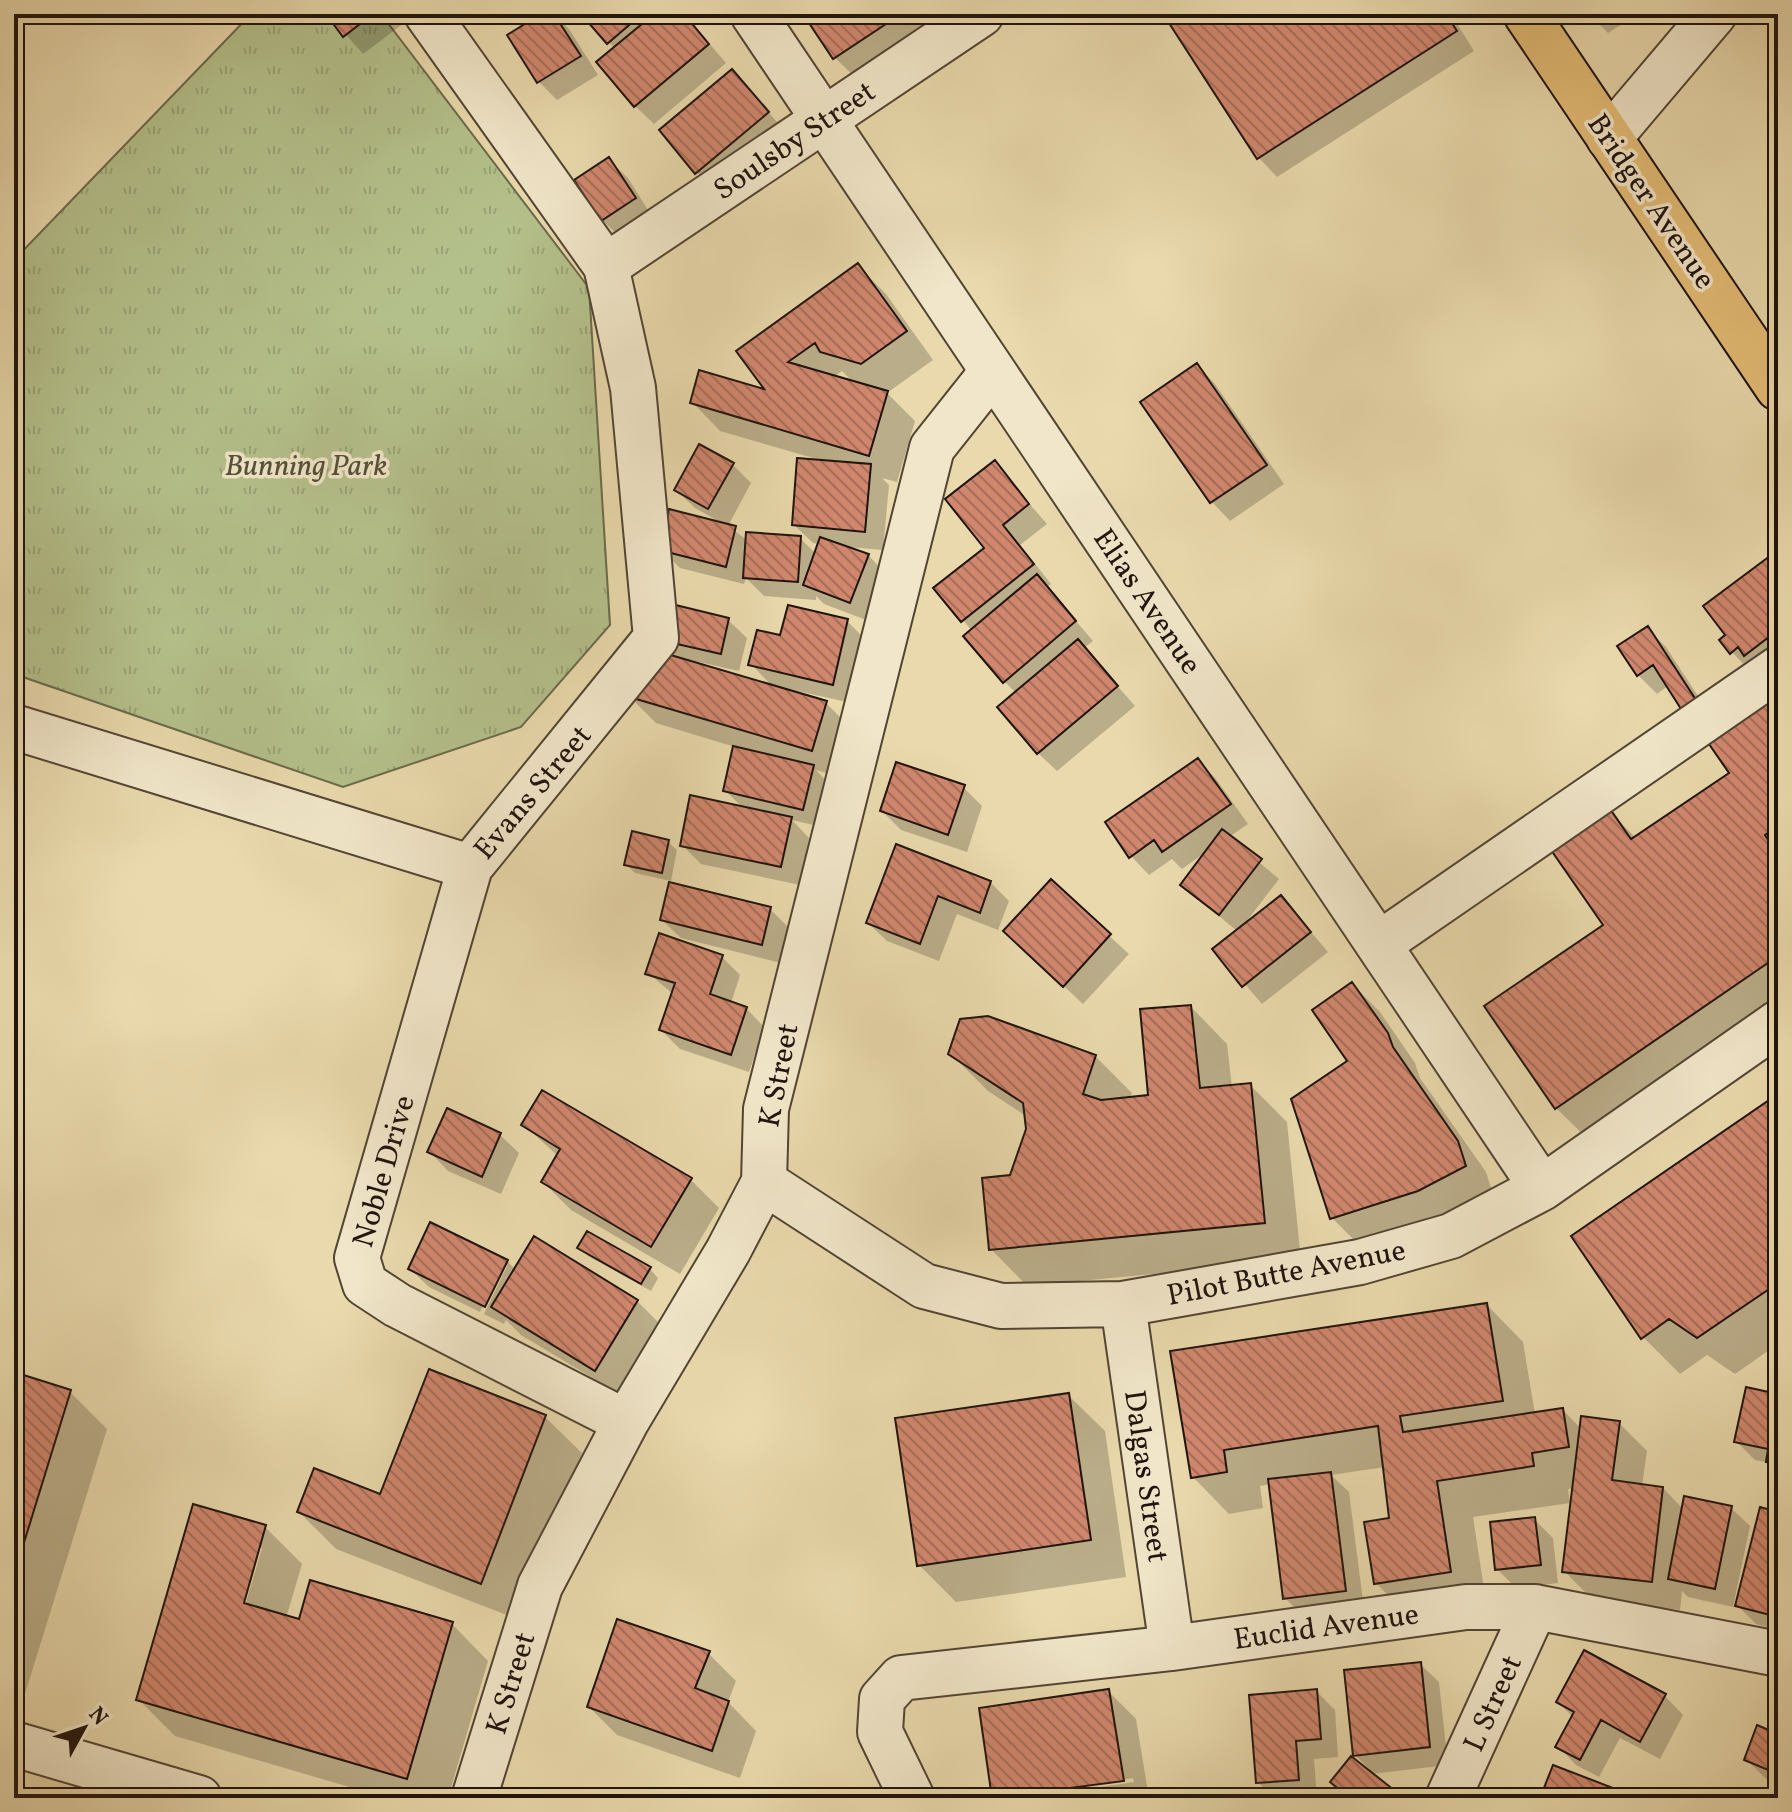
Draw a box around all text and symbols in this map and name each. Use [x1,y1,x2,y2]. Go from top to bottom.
street label: Soulsby Street [706,72,885,211]
street label: Bridger Avenue [1576,106,1725,298]
park label: Bunning Park [225,446,387,488]
street label: Elias Avenue [1082,521,1211,683]
street label: Evans Street [465,717,602,870]
street label: K Street [749,1020,811,1131]
street label: Noble Drive [343,1091,427,1253]
street label: Pilot Butte Avenue [1163,1230,1409,1318]
street label: Dalgas Street [1112,1387,1178,1565]
street label: Euclid Avenue [1231,1594,1422,1662]
street label: K Street [476,1627,547,1740]
street label: L Street [1454,1649,1534,1759]
north arrow [44,1688,124,1768]
text: N [80,1701,114,1733]

